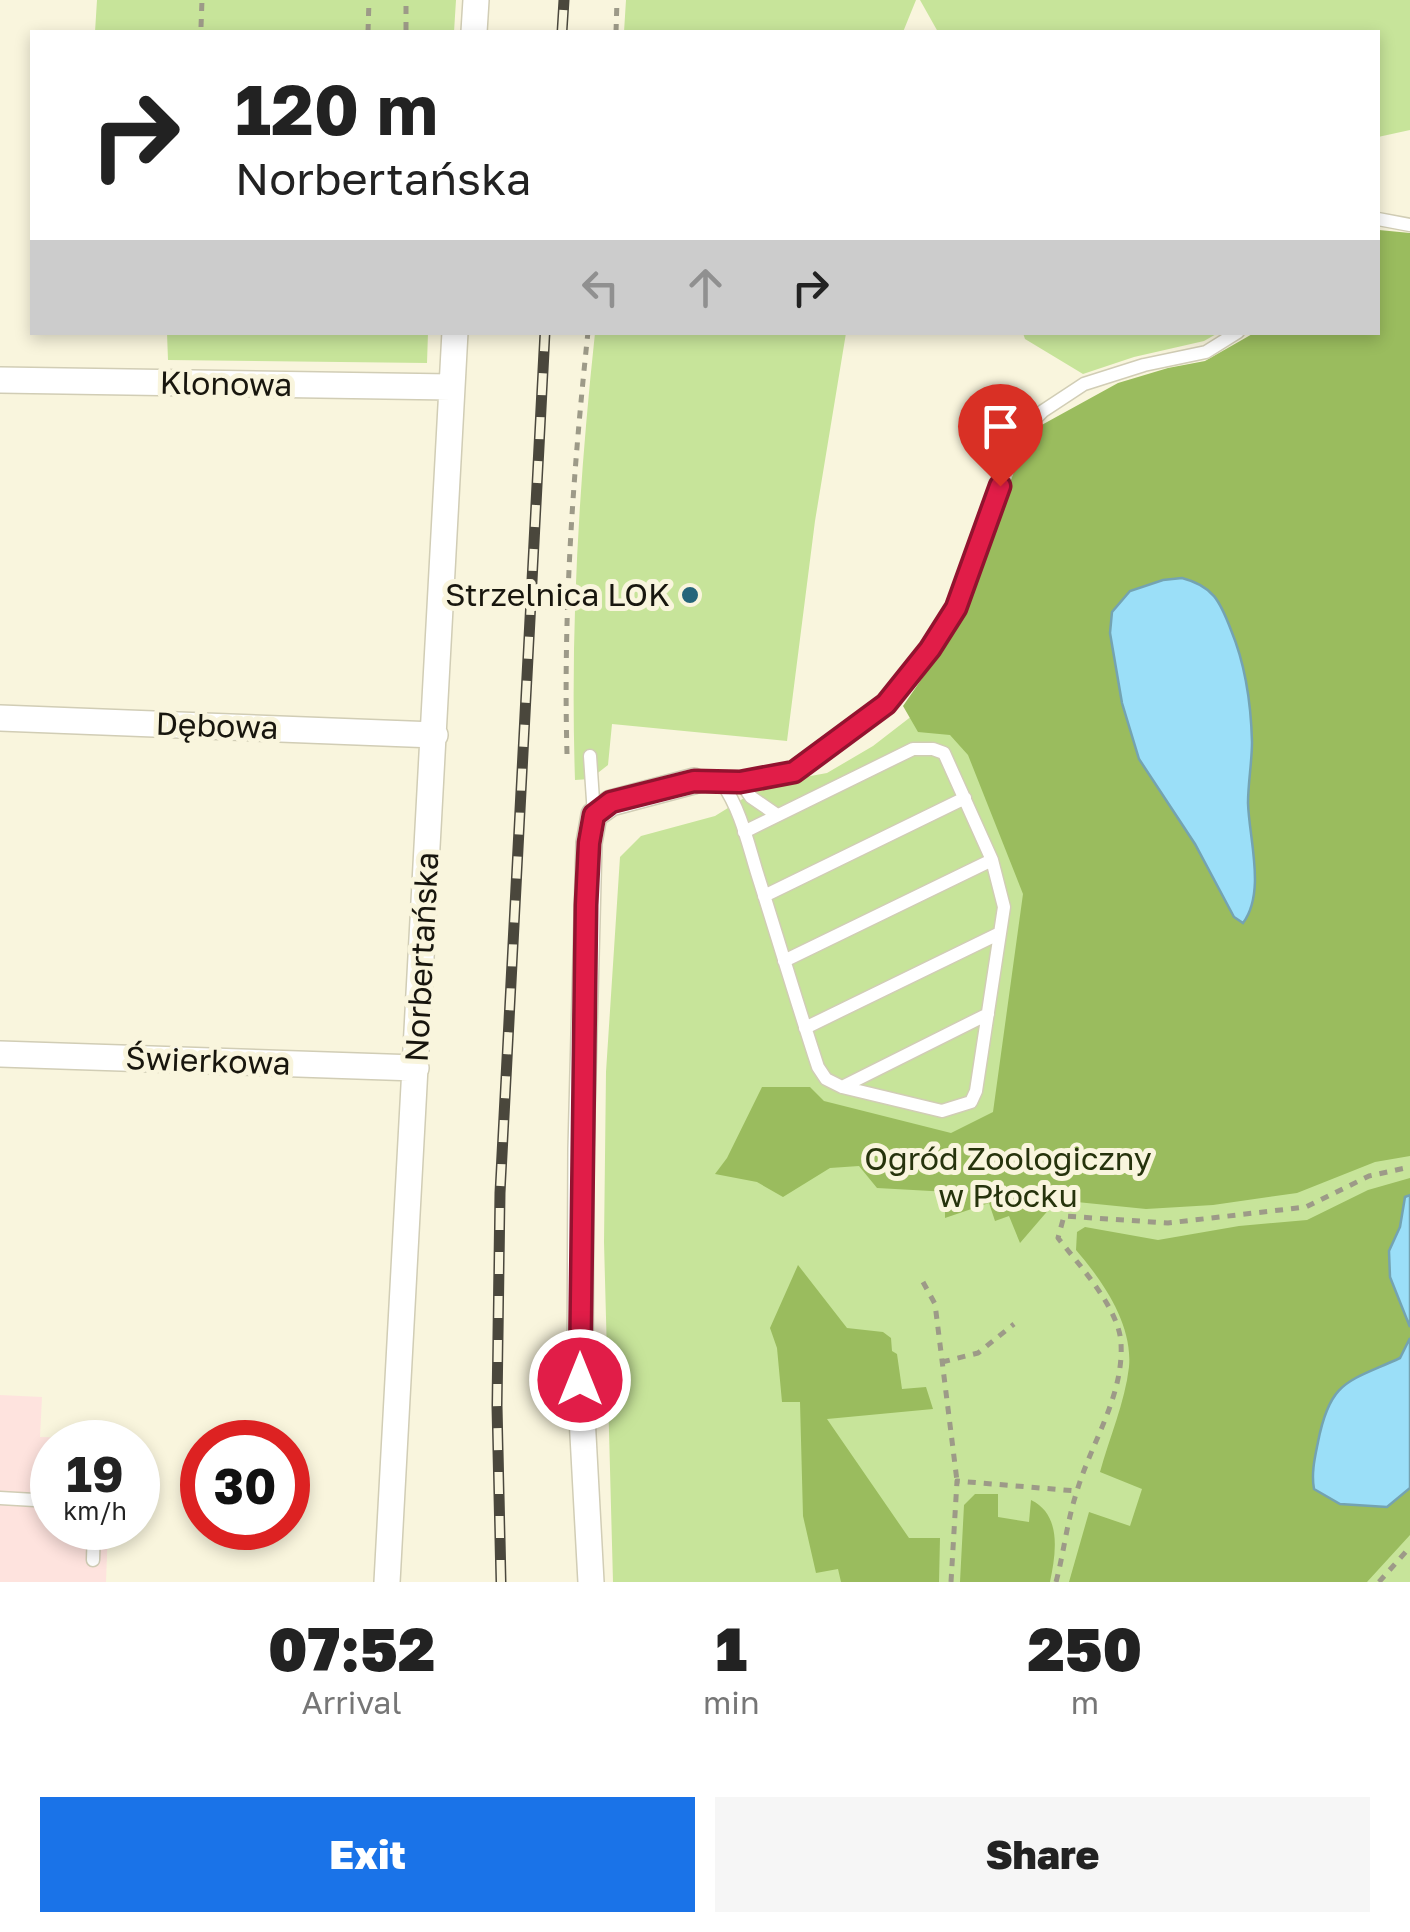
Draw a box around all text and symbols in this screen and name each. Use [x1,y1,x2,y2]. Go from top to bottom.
text: 120 m [235,66,438,150]
icon: right [70,70,200,200]
text: Norbertańska [235,151,531,205]
icon: left [573,260,628,315]
icon: ahead [678,260,733,315]
icon: right [783,260,838,315]
street label: Klonowa [159,363,293,403]
pin [958,384,1043,487]
icon: arrive [973,399,1028,454]
place label: Strzelnica LOK [445,575,670,613]
marker: Strzelnica LOK [679,584,701,606]
street label: Dębowa [155,704,279,746]
street label: Norbertańska [397,851,445,1063]
street label: Świerkowa [125,1038,291,1082]
park label: Ogród Zoologiczny w Płocku [864,1139,1152,1214]
position arrow [528,1328,632,1432]
speed limit sign: 30 [180,1420,310,1550]
text: 19 [66,1443,124,1503]
text: km/h [63,1495,127,1526]
text: 07:52 [268,1612,435,1684]
text: 1 [715,1612,747,1684]
text: 250 [1027,1612,1142,1684]
text: Arrival [301,1683,402,1721]
text: min [703,1683,760,1721]
text: m [1071,1683,1099,1721]
button: Exit [40,1797,695,1912]
button: Share [715,1797,1370,1912]

